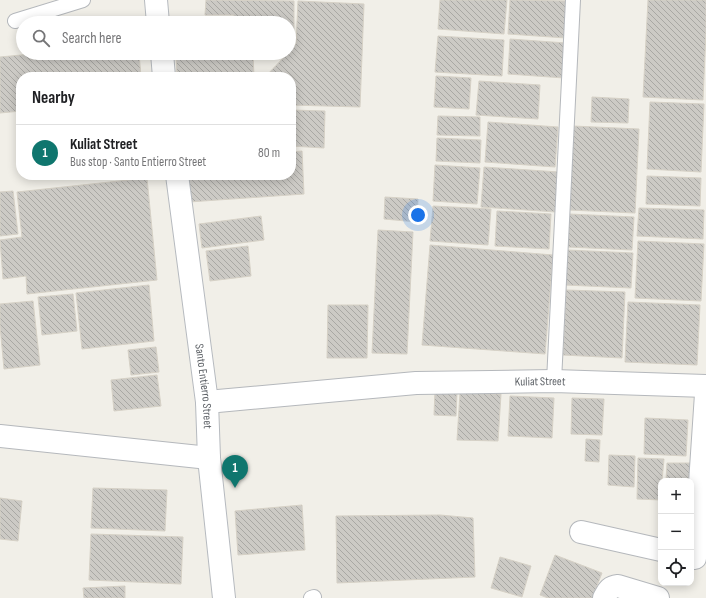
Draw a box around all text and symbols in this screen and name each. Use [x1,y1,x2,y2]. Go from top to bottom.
search box [16,16,296,60]
icon: search [30,27,52,49]
text: Search here [62,29,122,48]
text: Nearby [32,88,75,108]
text: Kuliat Street [70,135,137,154]
text: 1 [42,145,48,161]
text: 80 m [258,145,280,161]
text: Bus stop · Santo Entierro Street [70,154,206,170]
your location [408,205,428,225]
street label: Santo Entierro Street [192,343,215,429]
street label: Kuliat Street [515,373,566,389]
pin: 1 [222,455,248,488]
map controls [658,478,694,586]
button: + [658,478,694,514]
button: − [658,514,694,550]
button: locate [658,550,694,586]

